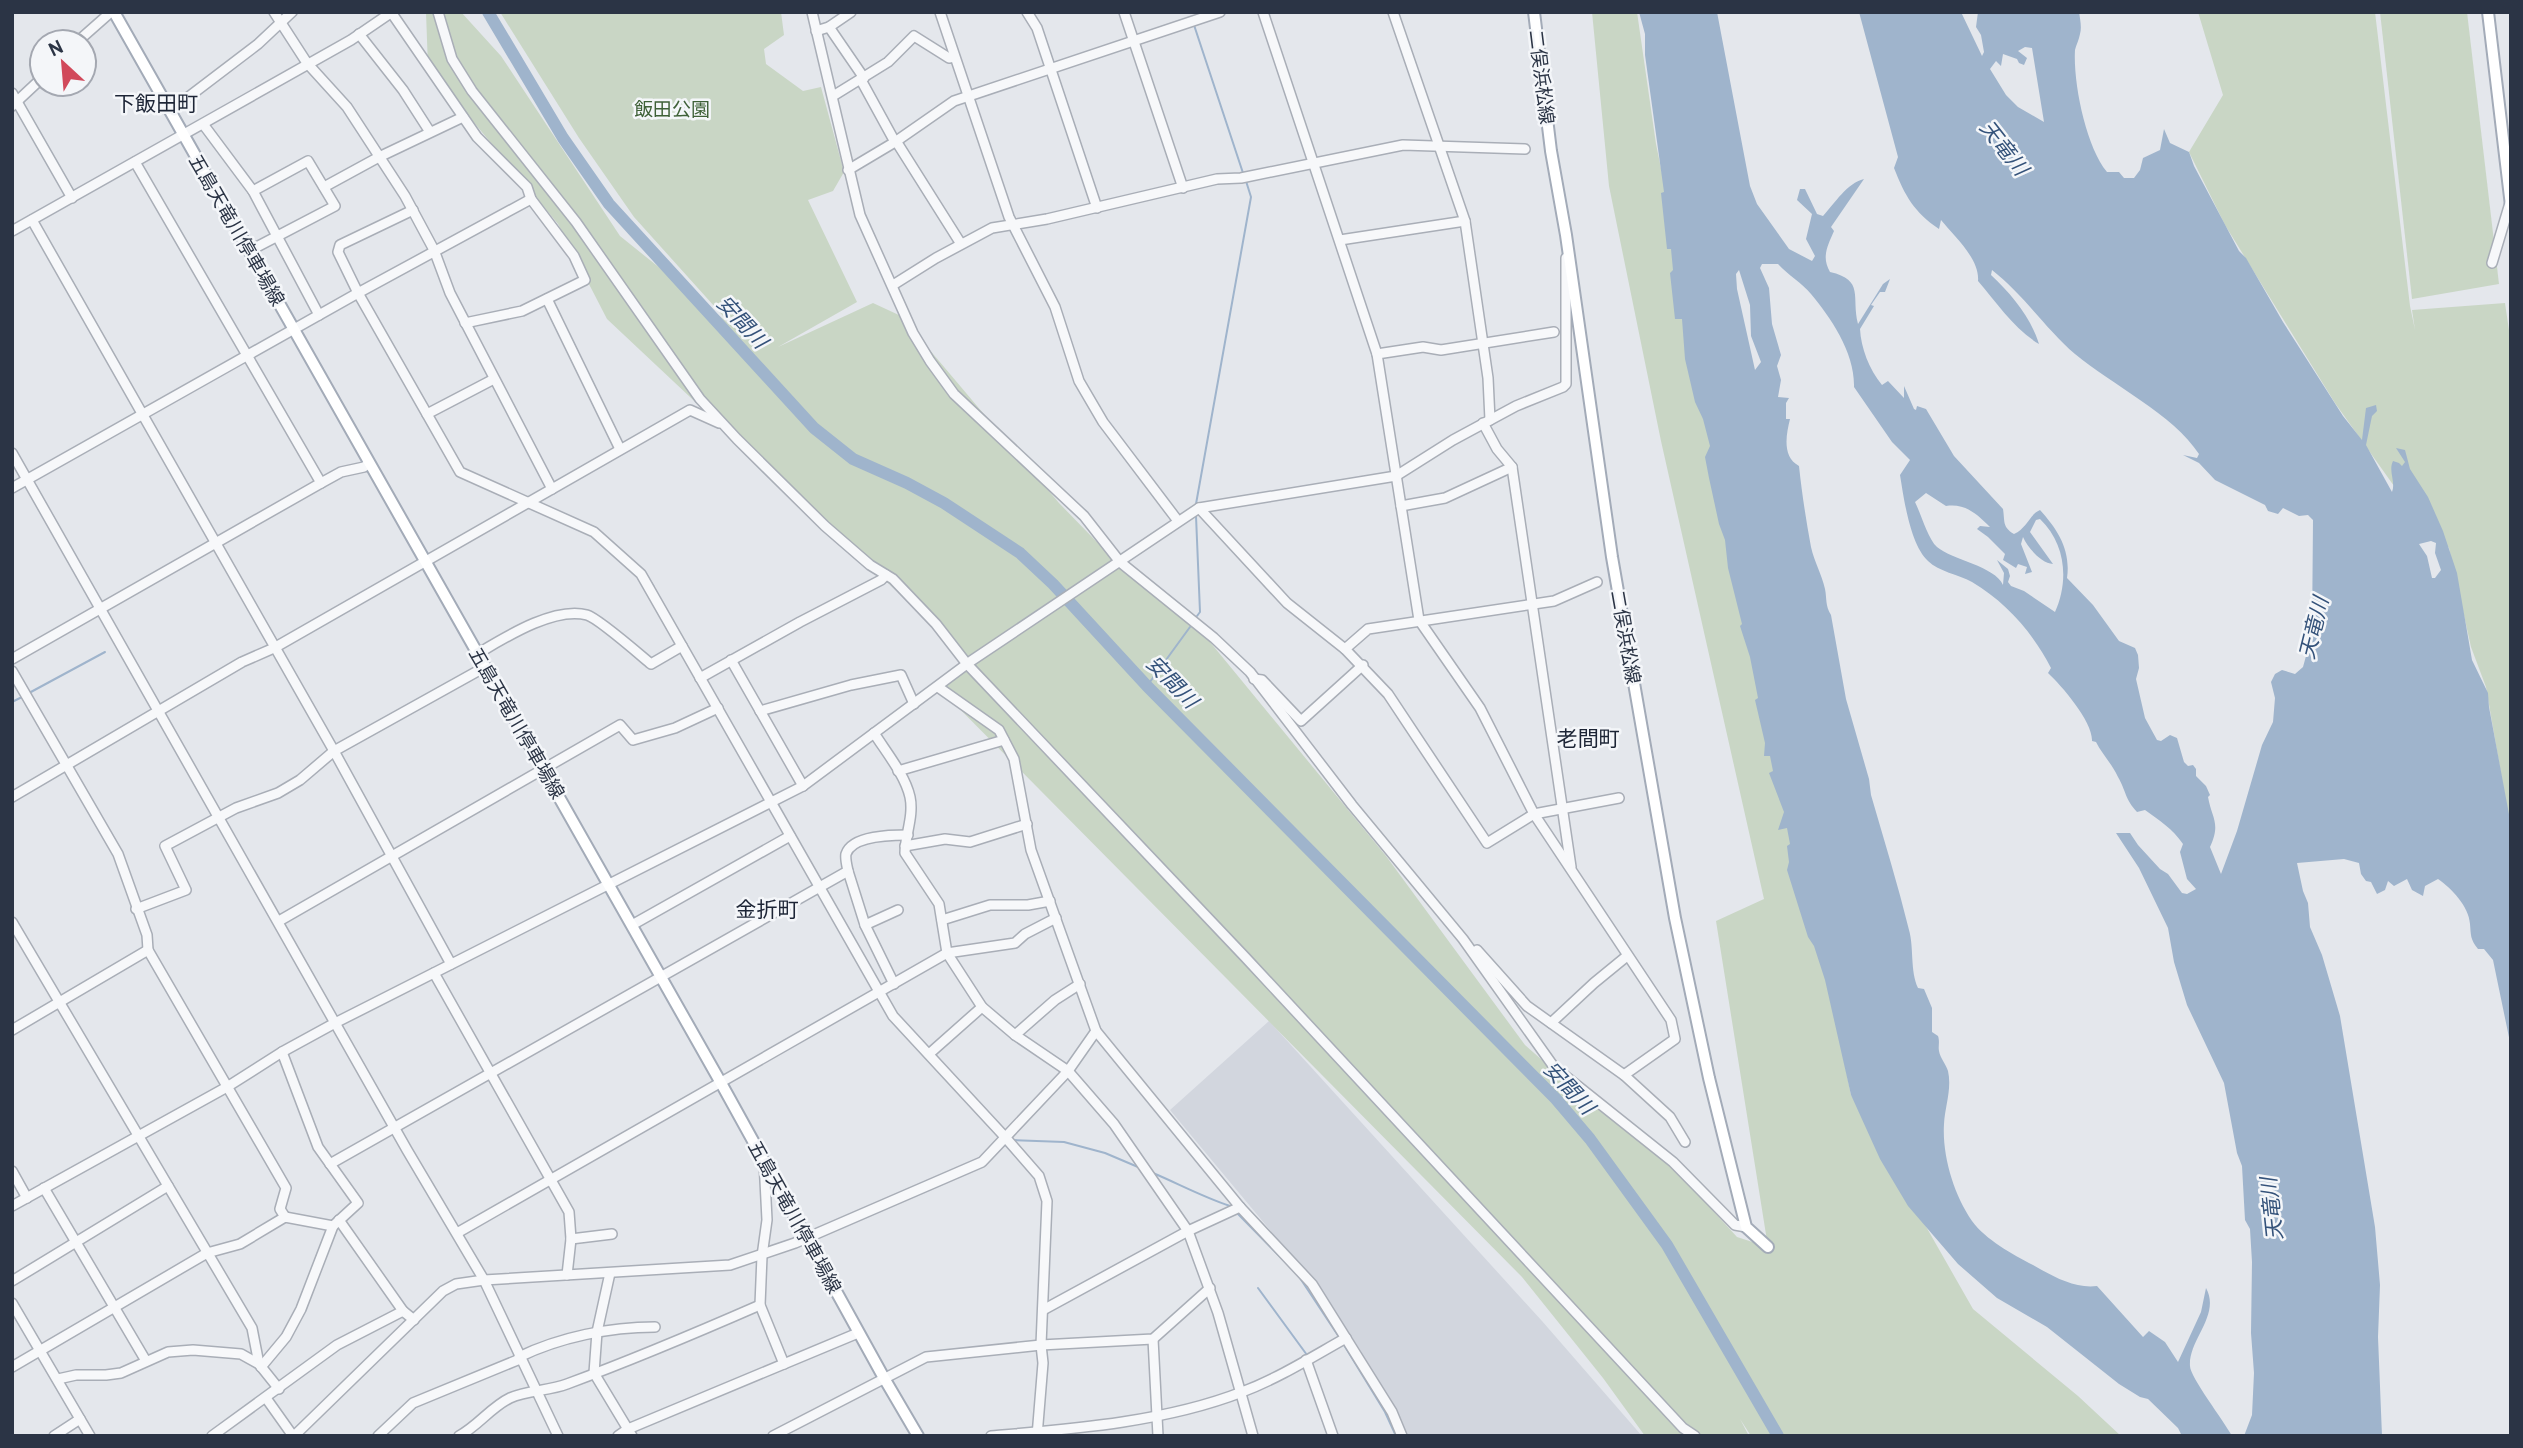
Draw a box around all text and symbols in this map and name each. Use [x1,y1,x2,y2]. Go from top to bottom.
north arrow [28,28,98,98]
street label: 二俣浜松線 [1522,29,1558,126]
text: N [45,36,68,63]
district label: 下飯田町 [114,92,198,119]
park label: 飯田公園 [634,99,710,123]
water label: 天竜川 [1973,116,2034,184]
street label: 五島天竜川停車場線 [182,151,288,311]
water label: 安間川 [710,291,774,357]
street label: 二俣浜松線 [1604,588,1644,686]
water label: 天竜川 [2295,593,2337,662]
street label: 五島天竜川停車場線 [462,644,568,804]
water label: 安間川 [1139,651,1204,717]
district label: 老間町 [1557,727,1620,754]
district label: 金折町 [736,898,799,925]
water label: 安間川 [1537,1057,1601,1123]
street label: 五島天竜川停車場線 [741,1137,845,1299]
water label: 天竜川 [2257,1174,2290,1242]

